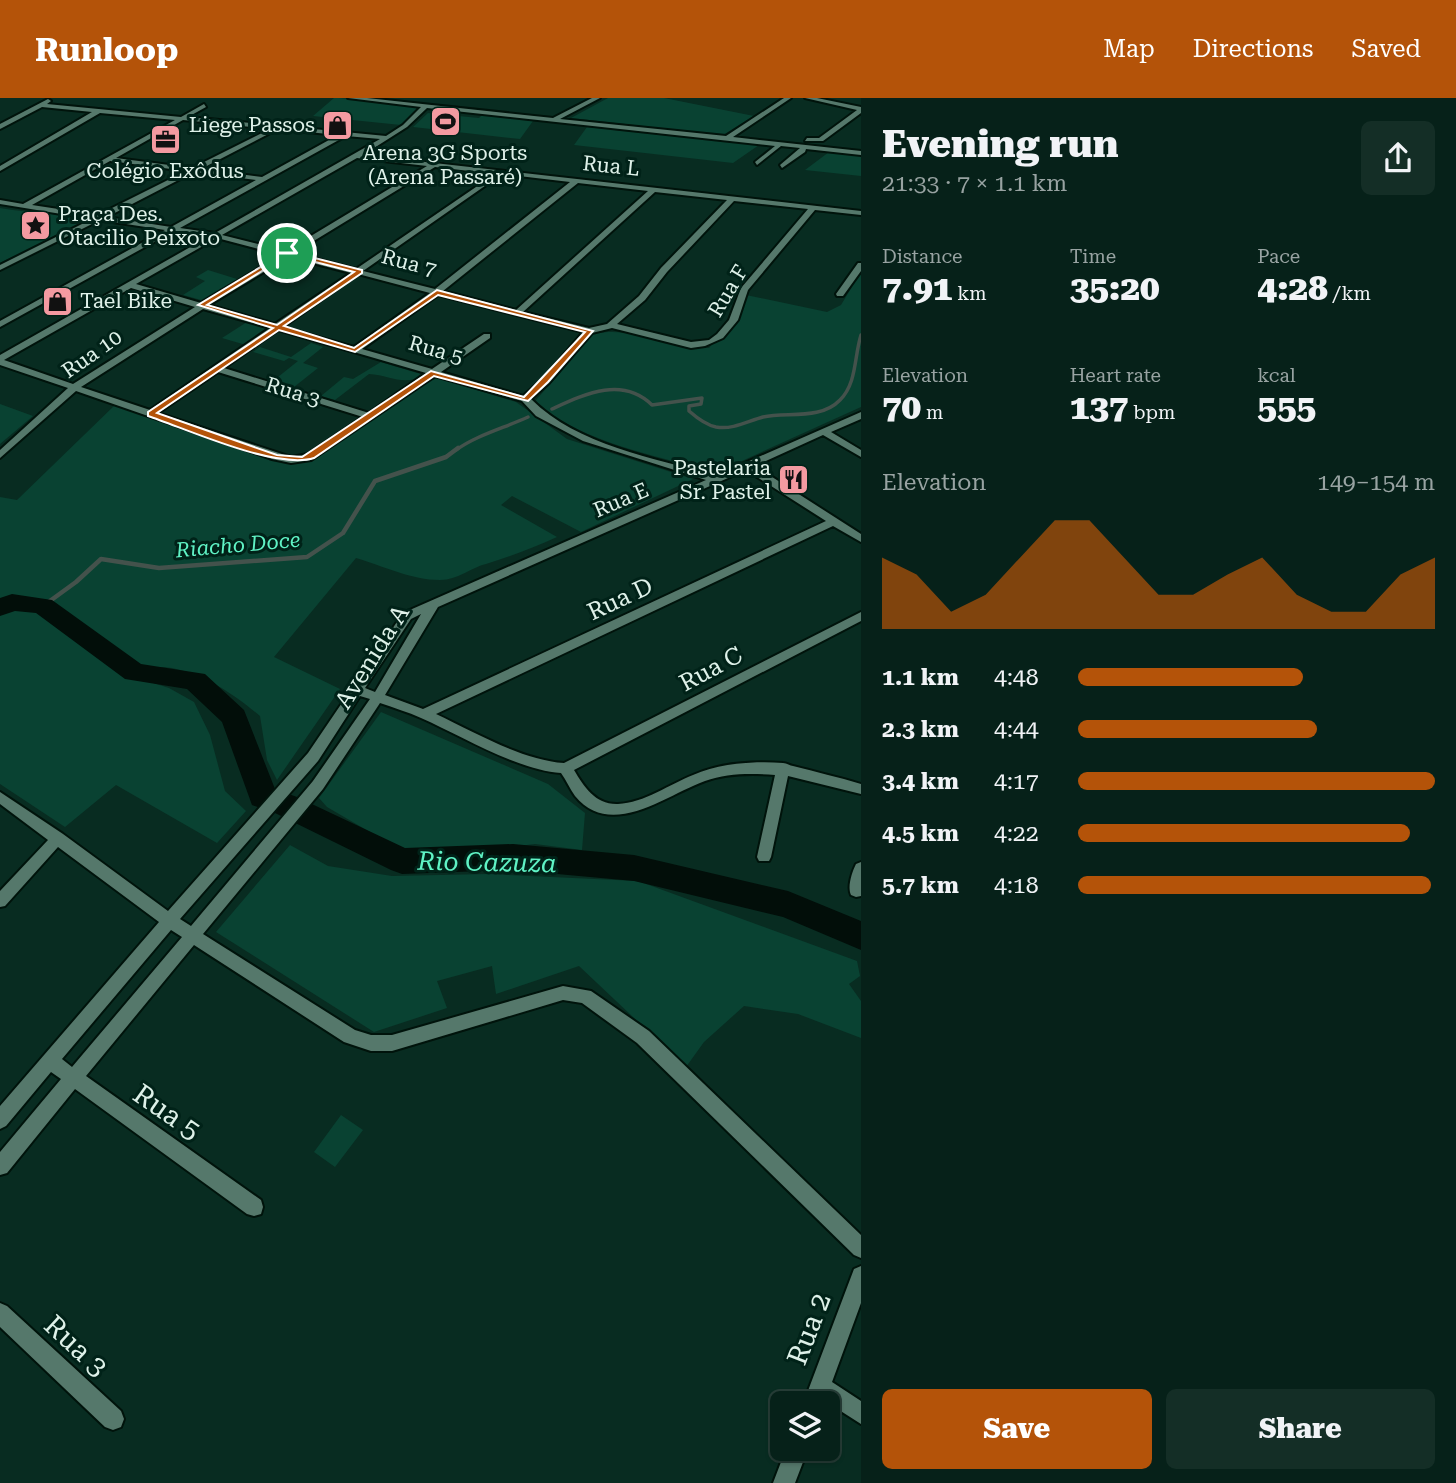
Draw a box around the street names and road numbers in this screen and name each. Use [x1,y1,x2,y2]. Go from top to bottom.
street label: Rua L [581,151,641,181]
street label: Rua 7 [379,244,439,282]
street label: Rua F [703,261,753,321]
street label: Rua 10 [57,325,127,383]
street label: Rua 5 [406,331,466,369]
street label: Rua 3 [263,372,323,412]
street label: Rua E [590,478,652,522]
street label: Rua D [583,572,657,626]
street label: Avenida A [329,600,415,714]
street label: Rua C [675,641,747,697]
street label: Rua 5 [127,1077,207,1147]
street label: Rua 2 [780,1288,838,1370]
street label: Rua 3 [38,1309,114,1383]

